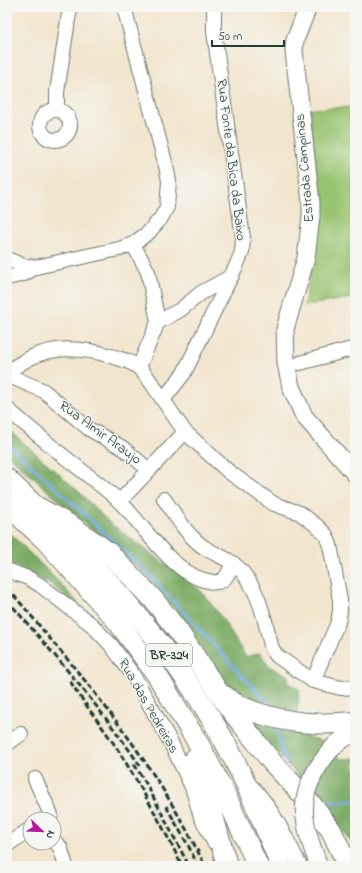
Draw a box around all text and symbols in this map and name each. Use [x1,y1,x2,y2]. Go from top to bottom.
scale bar [212,22,284,48]
text: 50 m [218,28,242,46]
street label: Rua Fonte da Bica da Baixo [211,78,251,242]
street label: Estrada Campinas [290,113,320,223]
street label: Rua Almir Araujo [54,396,146,470]
road number: BR-324 [146,644,192,666]
street label: Rua das Pedreiras [112,655,184,757]
north arrow [22,811,62,851]
text: N [41,828,59,841]

